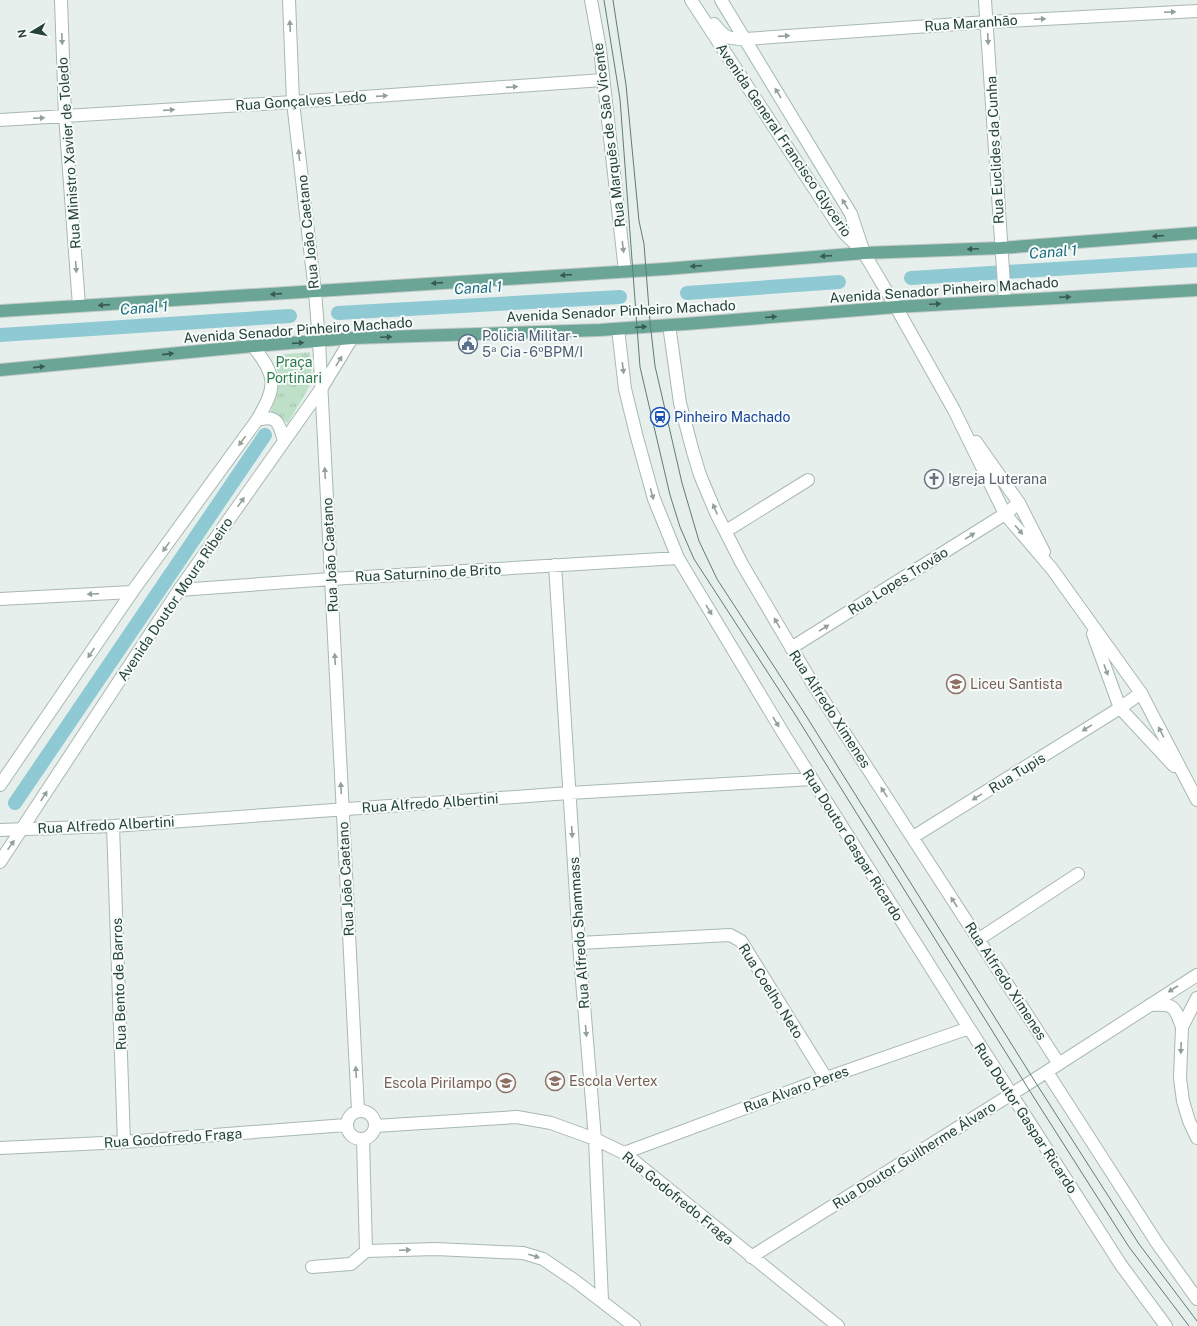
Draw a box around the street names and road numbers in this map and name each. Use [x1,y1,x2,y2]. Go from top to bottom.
street label: Rua Maranhão [924,12,1018,34]
street label: Avenida General Francisco Glycerio [713,40,855,240]
street label: Rua Marquês de São Vicente [590,42,628,228]
street label: Rua Ministro Xavier de Toledo [54,56,84,249]
street label: Rua Euclides da Cunha [983,76,1007,224]
street label: Rua Gonçalves Ledo [235,88,367,114]
street label: Rua João Caetano [294,174,322,290]
street label: Avenida Senador Pinheiro Machado [829,274,1059,306]
street label: Avenida Senador Pinheiro Machado [506,297,736,325]
street label: Avenida Senador Pinheiro Machado [183,314,413,346]
street label: Rua João Caetano [319,497,341,613]
street label: Avenida Doutor Moura Ribeiro [114,514,236,684]
street label: Rua Lopes Trovão [845,544,951,618]
street label: Rua Saturnino de Brito [355,561,502,585]
street label: Rua Alfredo Ximenes [786,647,874,771]
street label: Rua Tupis [986,749,1048,797]
street label: Rua Doutor Gaspar Ricardo [800,766,906,924]
street label: Rua Alfredo Albertini [361,790,499,816]
street label: Rua Alfredo Albertini [37,813,175,837]
street label: Rua João Caetano [335,821,357,937]
street label: Rua Alfredo Shammass [566,857,592,1009]
street label: Rua Bento de Barros [109,917,129,1051]
street label: Rua Alfredo Ximenes [962,919,1050,1043]
street label: Rua Coelho Neto [735,941,807,1041]
street label: Rua Doutor Gaspar Ricardo [971,1040,1081,1196]
street label: Rua Alvaro Peres [741,1063,851,1115]
street label: Rua Doutor Guilherme Álvaro [829,1097,999,1212]
street label: Rua Godofredo Fraga [103,1125,243,1151]
street label: Rua Godofredo Fraga [619,1148,737,1248]

